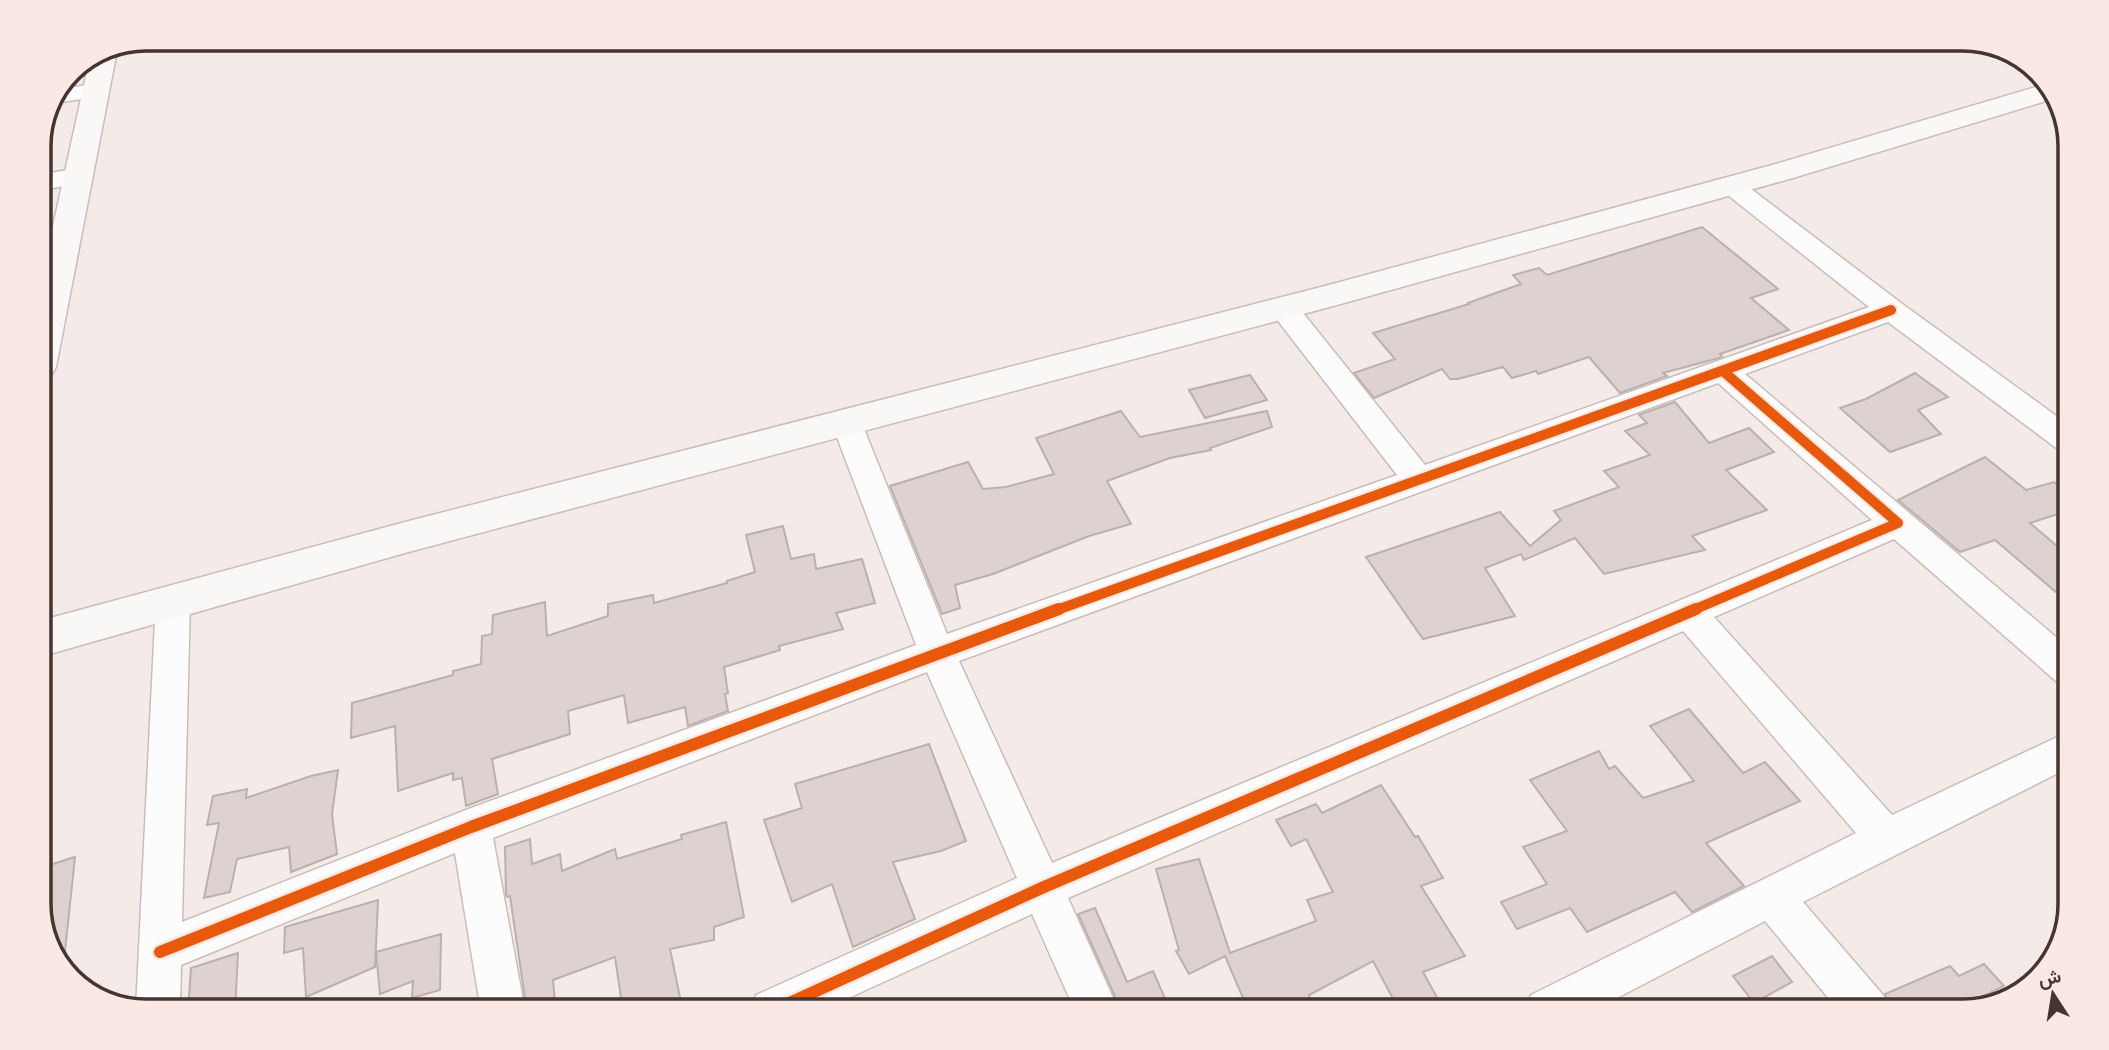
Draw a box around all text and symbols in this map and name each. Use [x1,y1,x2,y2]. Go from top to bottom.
north arrow [2018,959,2088,1029]
text: ش [2036,962,2063,992]

